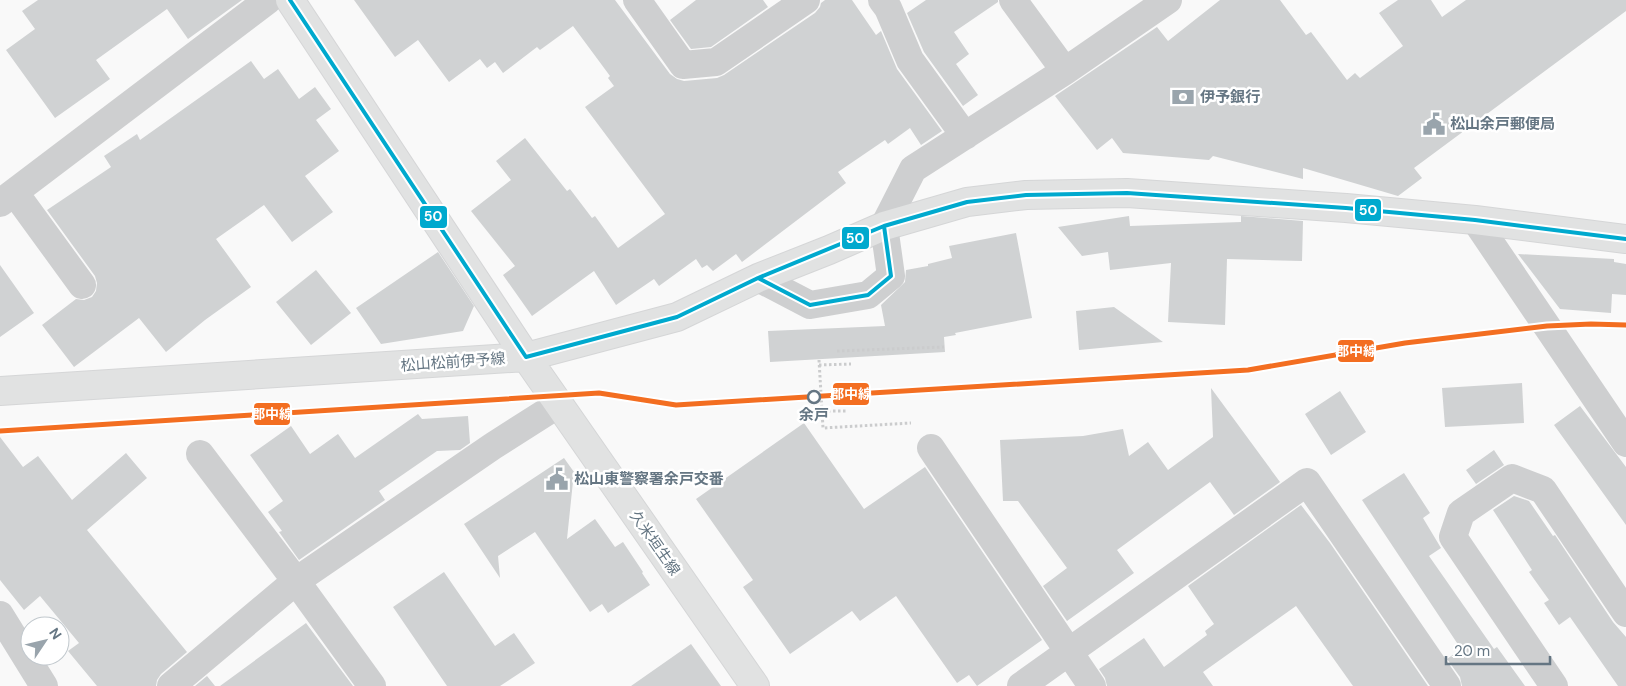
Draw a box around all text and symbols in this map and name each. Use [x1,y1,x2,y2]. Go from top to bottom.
bank icon: 伊予銀行 [1170,84,1196,110]
place label: 伊予銀行 [1200,87,1260,107]
public building icon: 松山余戸郵便局 [1421,111,1447,137]
place label: 松山余戸郵便局 [1450,114,1555,134]
line badge: 50 [1354,198,1382,222]
text: 50 [1359,201,1377,219]
line badge: 50 [419,205,448,229]
text: 50 [424,207,442,225]
line badge: 50 [841,226,870,250]
text: 50 [846,229,864,247]
line badge: 郡中線 [1337,339,1375,363]
text: 郡中線 [1335,342,1377,360]
street label: 松山松前伊予線 [400,348,506,376]
line badge: 郡中線 [832,382,870,406]
text: 郡中線 [830,385,872,403]
marker: 余戸 [807,390,821,404]
line badge: 郡中線 [253,402,291,426]
text: 郡中線 [251,405,293,423]
place label: 余戸 [799,405,829,425]
public building icon: 松山東警察署余戸交番 [544,466,570,492]
place label: 松山東警察署余戸交番 [574,469,724,489]
street label: 久米垣生線 [625,507,685,579]
north arrow [20,616,70,666]
text: N [45,624,66,643]
scale bar [1446,634,1550,666]
text: 20 m [1454,641,1490,661]

